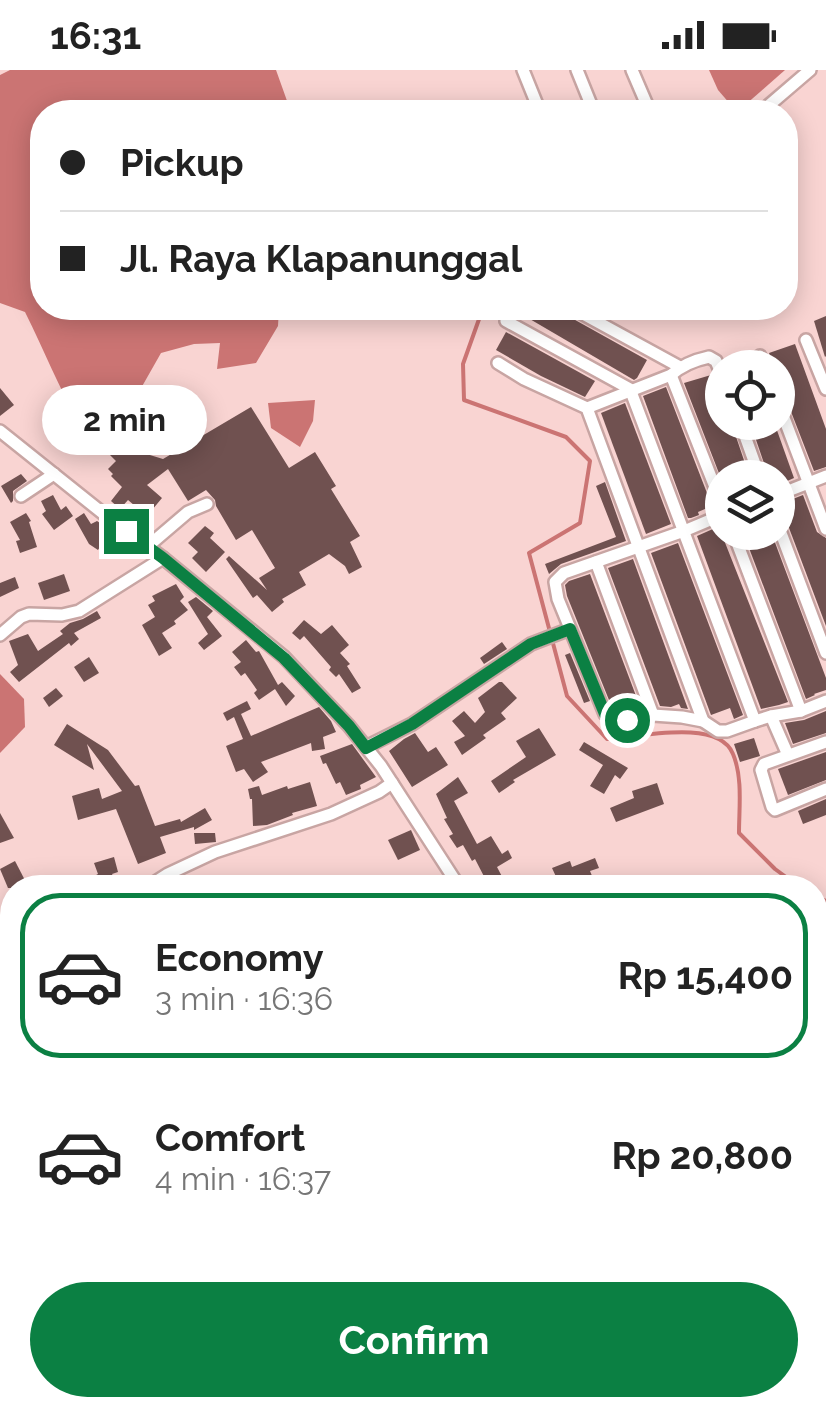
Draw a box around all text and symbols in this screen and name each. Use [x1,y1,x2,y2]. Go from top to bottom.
text: 16:31 [50,13,141,58]
text: Pickup [120,140,244,185]
text: Jl. Raya Klapanunggal [120,236,522,281]
map controls [705,350,795,550]
button: locate [705,350,795,440]
callout: 2 min [44,386,208,456]
text: 2 min [83,401,166,438]
button: layers [705,460,795,550]
route end [104,509,149,554]
route start [605,698,650,743]
icon: car [35,931,125,1021]
text: Economy [155,935,324,980]
text: Rp 15,400 [618,953,793,998]
text: 3 min · 16:36 [155,980,333,1017]
icon: car [35,1111,125,1201]
text: Comfort [155,1115,305,1160]
text: Rp 20,800 [612,1133,793,1178]
text: 4 min · 16:37 [155,1160,331,1197]
button: Confirm [30,1282,798,1397]

